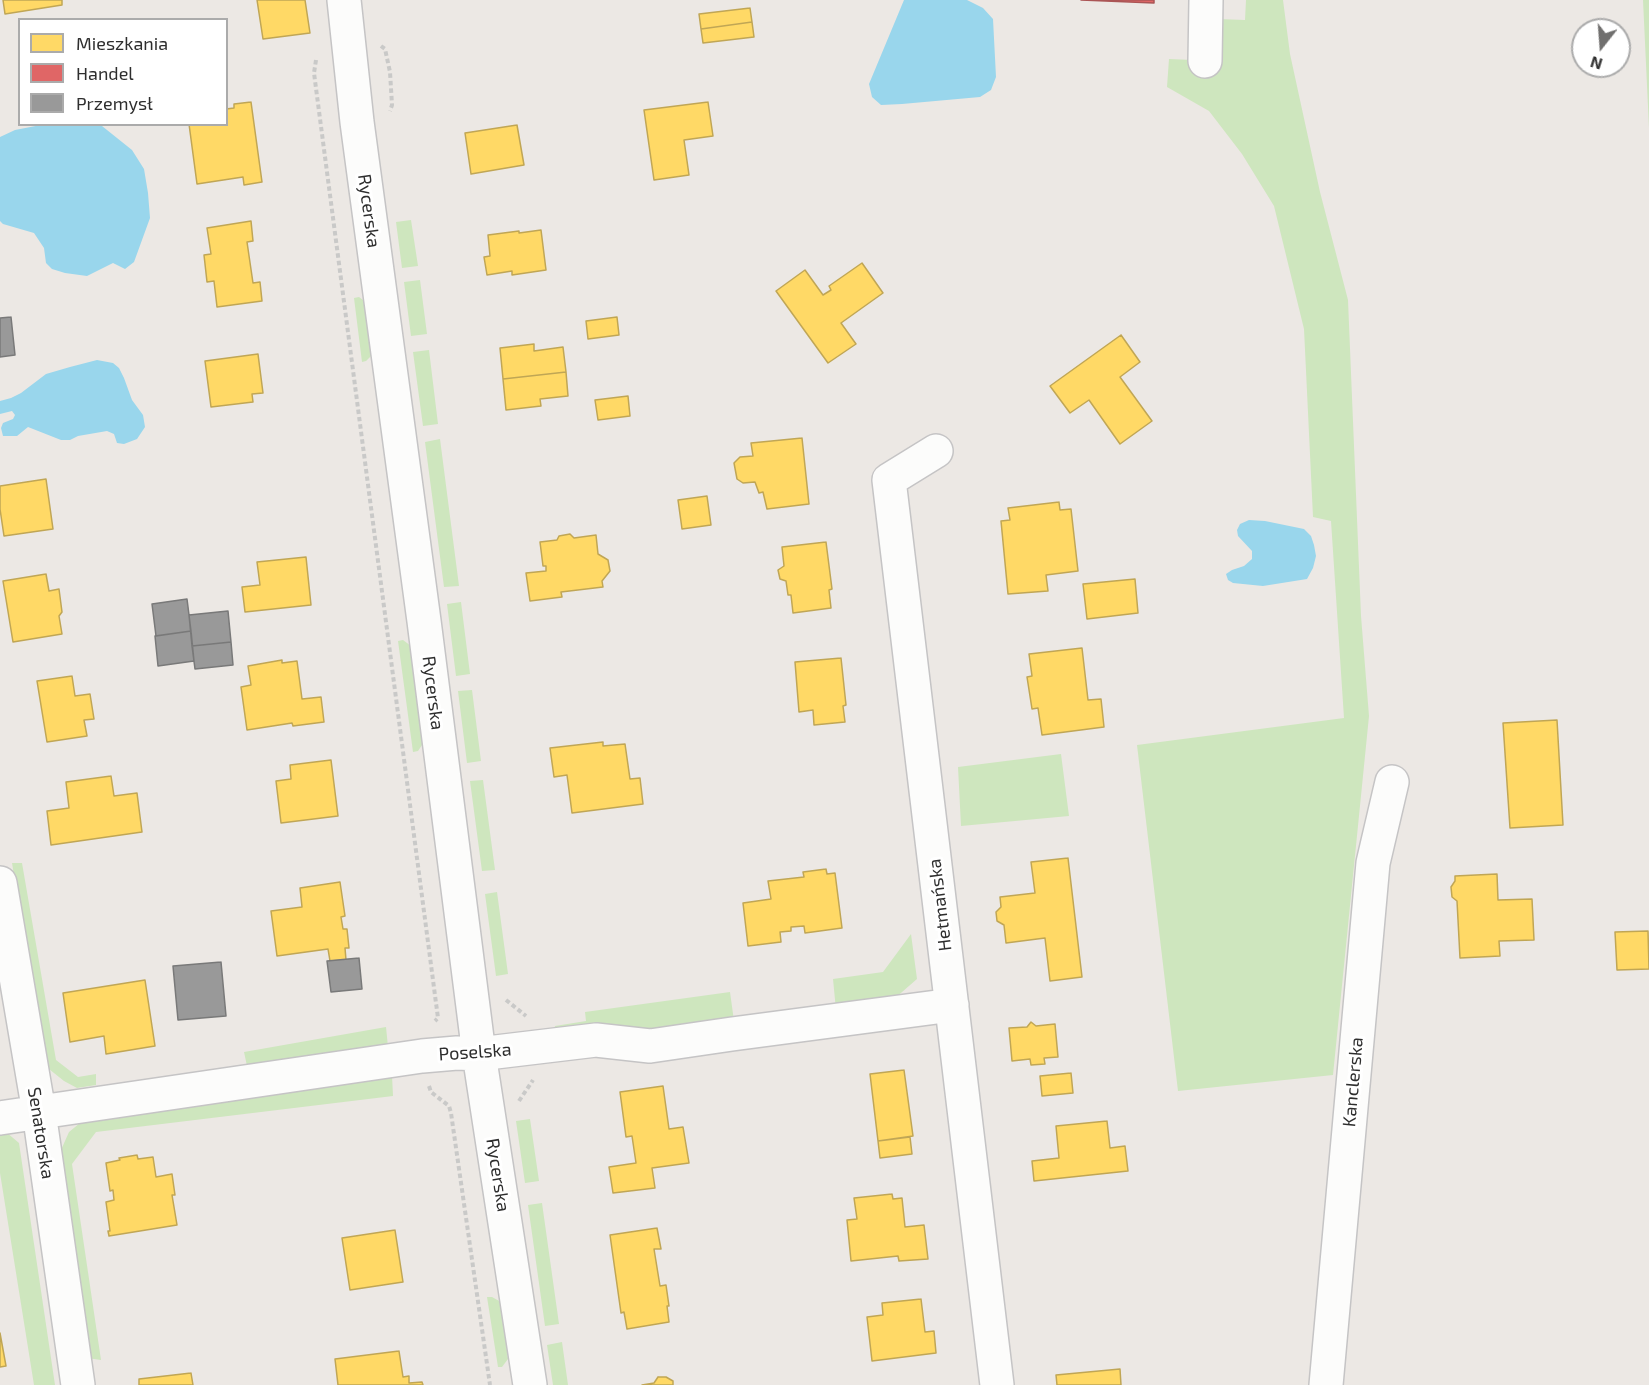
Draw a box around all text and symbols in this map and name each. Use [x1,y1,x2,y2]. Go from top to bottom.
legend [18,18,228,126]
north arrow [1571,18,1631,78]
text: Mieszkania [76,32,168,54]
text: N [1588,53,1604,75]
text: Handel [76,62,134,84]
text: Przemysł [76,92,153,114]
street label: Rycerska [353,173,385,249]
street label: Rycerska [418,655,448,731]
street label: Hetmańska [924,858,956,952]
street label: Kanclerska [1338,1036,1368,1128]
street label: Poselska [438,1039,512,1065]
street label: Senatorska [23,1086,59,1180]
street label: Rycerska [482,1137,514,1213]

